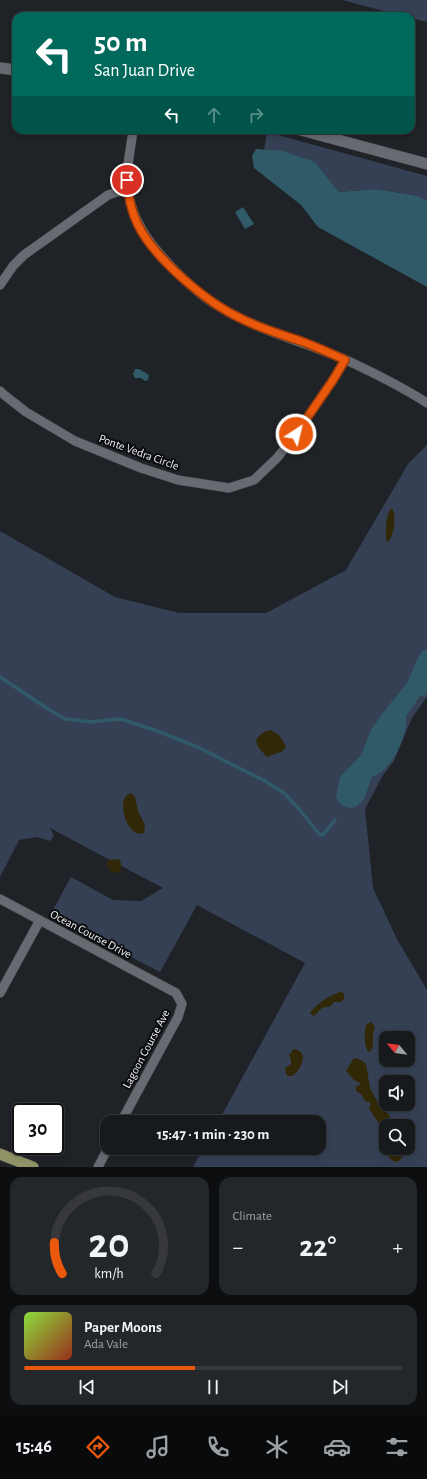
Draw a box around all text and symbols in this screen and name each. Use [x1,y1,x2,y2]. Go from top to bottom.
icon: left [28,28,80,80]
text: 50 m [94,29,148,57]
text: San Juan Drive [94,62,195,80]
icon: left [161,104,183,126]
icon: ahead [203,104,225,126]
icon: right [245,104,267,126]
pin [110,163,144,197]
icon: arrive [116,169,138,191]
position arrow [275,413,317,455]
street label: Ponte Vedra Circle [97,432,181,472]
street label: Ocean Course Drive [48,908,134,960]
street label: Lagoon Course Ave [120,1008,172,1090]
north arrow [379,1031,415,1067]
map controls [379,1031,415,1155]
button: sound [379,1075,415,1111]
speed limit sign: 30 [12,1103,64,1155]
button: search [379,1119,415,1155]
text: 15:47 · 1 min · 230 m [157,1127,269,1142]
text: Climate [233,1210,272,1223]
text: 20 [89,1224,130,1265]
text: 22° [299,1232,336,1262]
text: − [233,1236,243,1258]
text: + [392,1236,403,1258]
text: km/h [95,1267,124,1281]
text: Paper Moons [84,1320,162,1335]
text: Ada Vale [84,1338,128,1351]
icon: previous [76,1376,98,1398]
icon: pause [202,1376,224,1398]
icon: next [329,1376,351,1398]
icon: directions [84,1433,112,1461]
icon: music [144,1433,172,1461]
icon: phone [204,1433,232,1461]
icon: climate [263,1433,291,1461]
icon: car [323,1433,351,1461]
icon: filters [383,1433,411,1461]
text: 15:46 [16,1438,52,1456]

